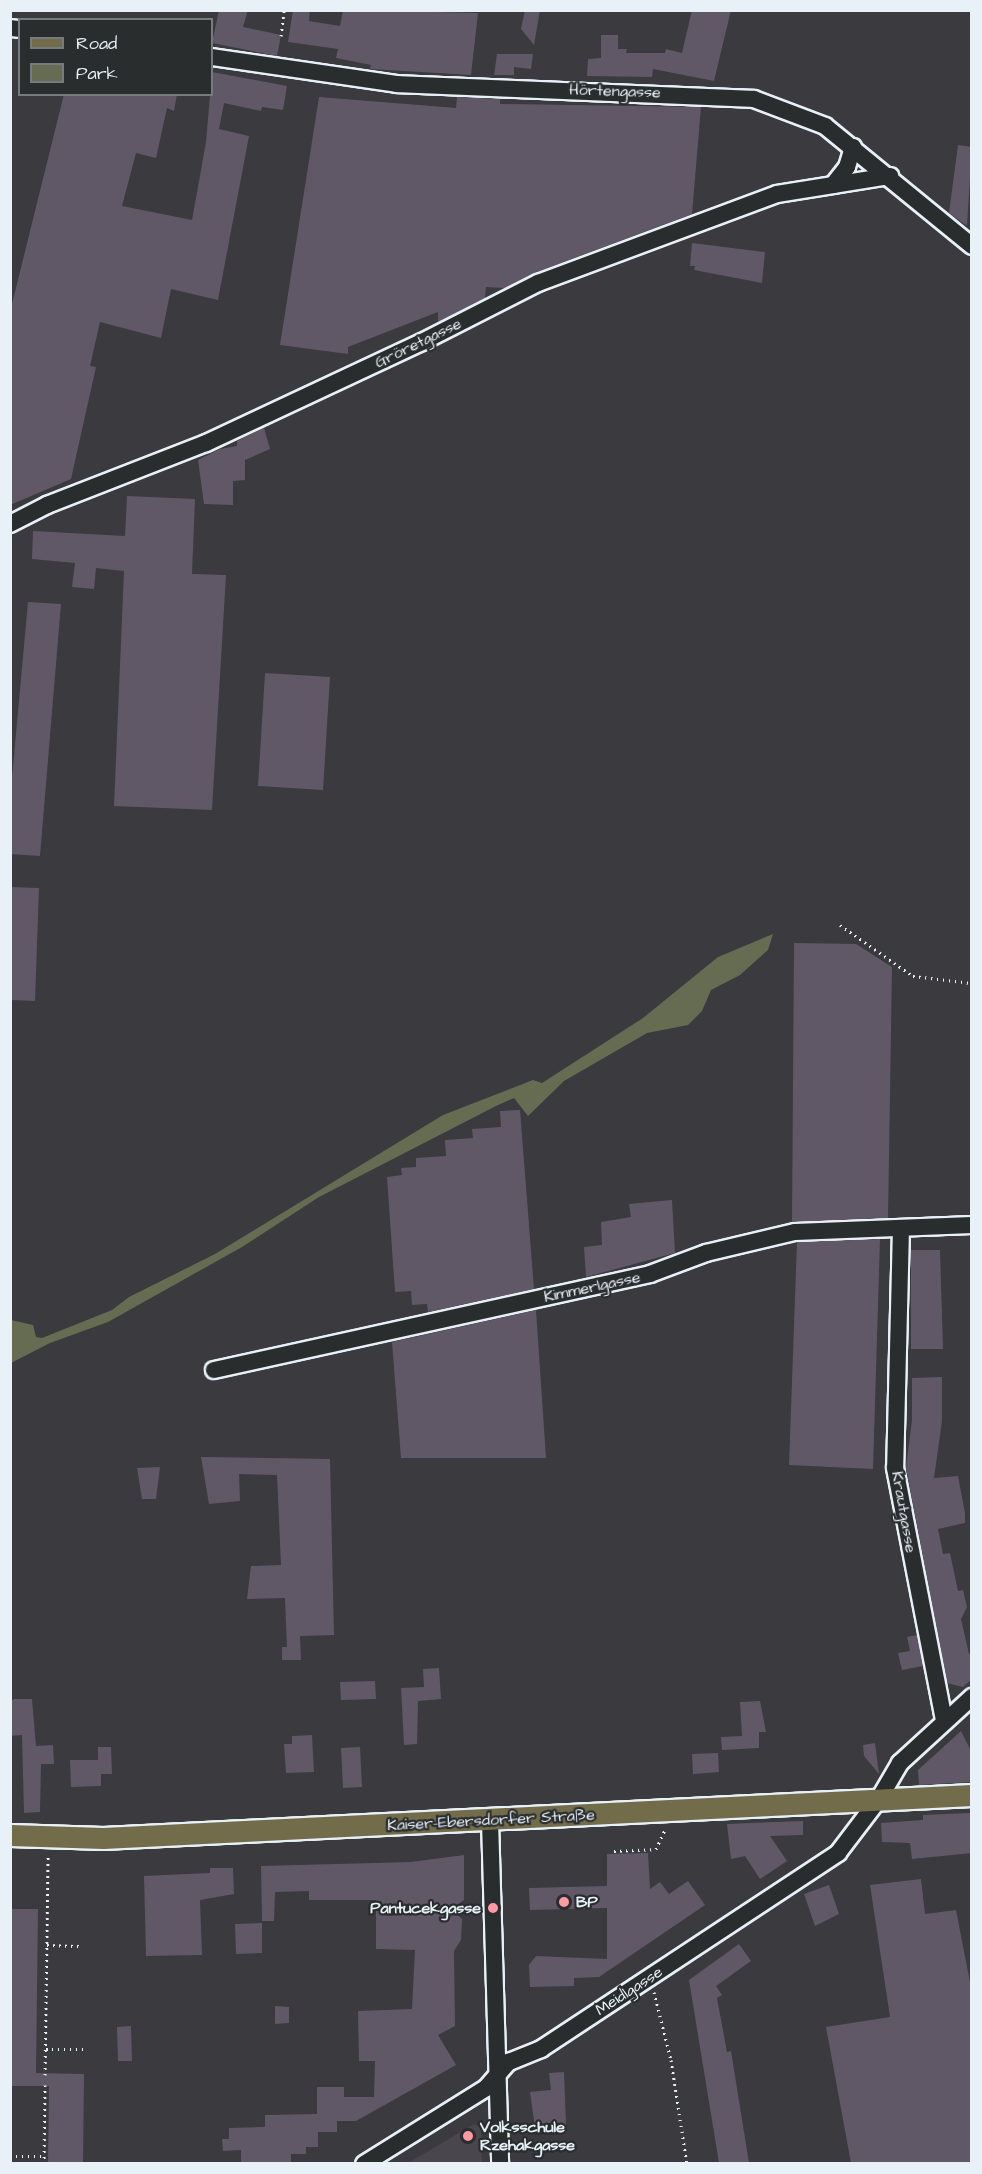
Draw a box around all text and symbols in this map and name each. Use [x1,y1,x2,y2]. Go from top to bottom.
legend [18,18,213,96]
text: Road [76,31,117,56]
text: Park [76,61,118,86]
street label: Hörtengasse [569,80,661,102]
street label: Gröretgasse [372,314,464,372]
street label: Kimmerlgasse [542,1267,642,1307]
street label: Krautgasse [887,1470,921,1554]
street label: Kaiser-Ebersdorfer Straße [387,1805,595,1835]
place label: BP [576,1892,598,1912]
marker: BP [557,1895,571,1909]
place label: Pantucekgasse [370,1898,481,1918]
marker: Pantucekgasse [486,1901,500,1915]
street label: Meidlgasse [592,1962,666,2020]
place label: Volksschule Rzehakgasse [480,2117,575,2155]
marker: Volksschule Rzehakgasse [461,2129,475,2143]

